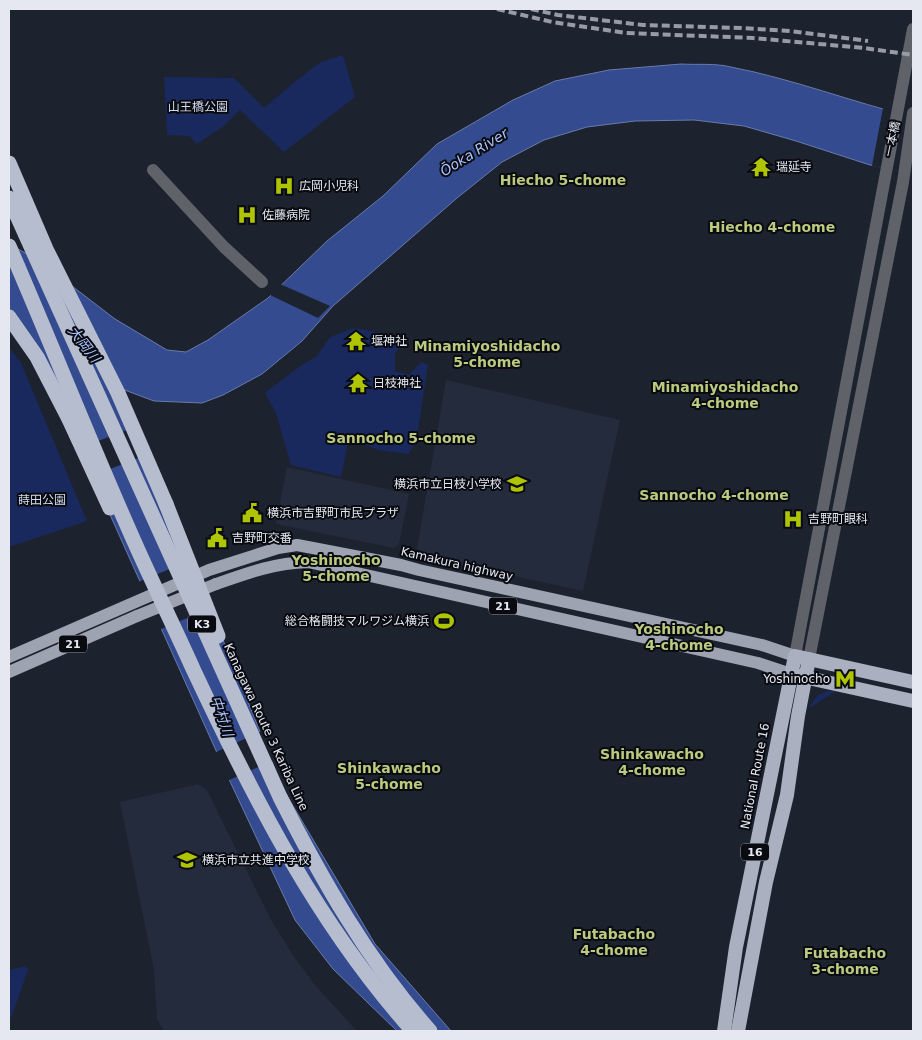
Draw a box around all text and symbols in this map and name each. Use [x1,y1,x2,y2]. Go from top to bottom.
park label: 山王橋公園 [168,100,228,114]
street label: 一本橋 [881,120,903,158]
water label: Ōoka River [437,124,512,179]
temple icon: 瑞延寺 [750,156,772,178]
place label: 瑞延寺 [776,160,812,174]
district label: Hiecho 5-chome [500,172,626,188]
hospital icon: 広岡小児科 [273,175,295,197]
place label: 広岡小児科 [299,179,359,193]
hospital icon: 佐藤病院 [236,204,258,226]
place label: 佐藤病院 [262,208,310,222]
district label: Hiecho 4-chome [709,219,835,235]
water label: 大岡川 [65,323,104,367]
temple icon: 堰神社 [345,330,367,352]
place label: 堰神社 [371,334,407,348]
district label: Minamiyoshidacho 5-chome [414,338,561,370]
temple icon: 日枝神社 [347,372,369,394]
place label: 日枝神社 [373,376,421,390]
district label: Minamiyoshidacho 4-chome [652,379,799,411]
district label: Sannocho 5-chome [326,430,476,446]
school or university icon: 横浜市立日枝小学校 [506,473,528,495]
place label: 横浜市立日枝小学校 [394,477,502,491]
district label: Sannocho 4-chome [639,487,789,503]
park label: 蒔田公園 [18,493,66,507]
public building icon: 横浜市吉野町市民プラザ [241,502,263,524]
place label: 横浜市吉野町市民プラザ [267,506,399,520]
hospital icon: 吉野町眼科 [782,508,804,530]
place label: 吉野町眼科 [808,512,868,526]
public building icon: 吉野町交番 [206,527,228,549]
place label: 吉野町交番 [232,531,292,545]
street label: Kamakura highway [400,544,514,584]
district label: Yoshinocho 5-chome [290,552,381,584]
road number: 21 [489,598,517,614]
sports icon: 総合格闘技マルワジム横浜 [433,610,455,632]
place label: 総合格闘技マルワジム横浜 [285,614,429,628]
road number: K3 [188,616,216,632]
district label: Yoshinocho 4-chome [633,621,724,653]
road number: 21 [59,636,87,652]
street label: Kanagawa Route 3 Kariba Line [221,641,311,813]
metro station icon: Yoshinocho [834,668,856,690]
place label: Yoshinocho [762,672,830,686]
water label: 中村川 [208,694,237,740]
street label: National Route 16 [738,722,772,830]
district label: Shinkawacho 4-chome [600,746,704,778]
district label: Shinkawacho 5-chome [337,760,441,792]
road number: 16 [741,844,769,860]
school or university icon: 横浜市立共進中学校 [176,849,198,871]
place label: 横浜市立共進中学校 [202,853,310,867]
district label: Futabacho 4-chome [573,926,656,958]
district label: Futabacho 3-chome [804,945,887,977]

